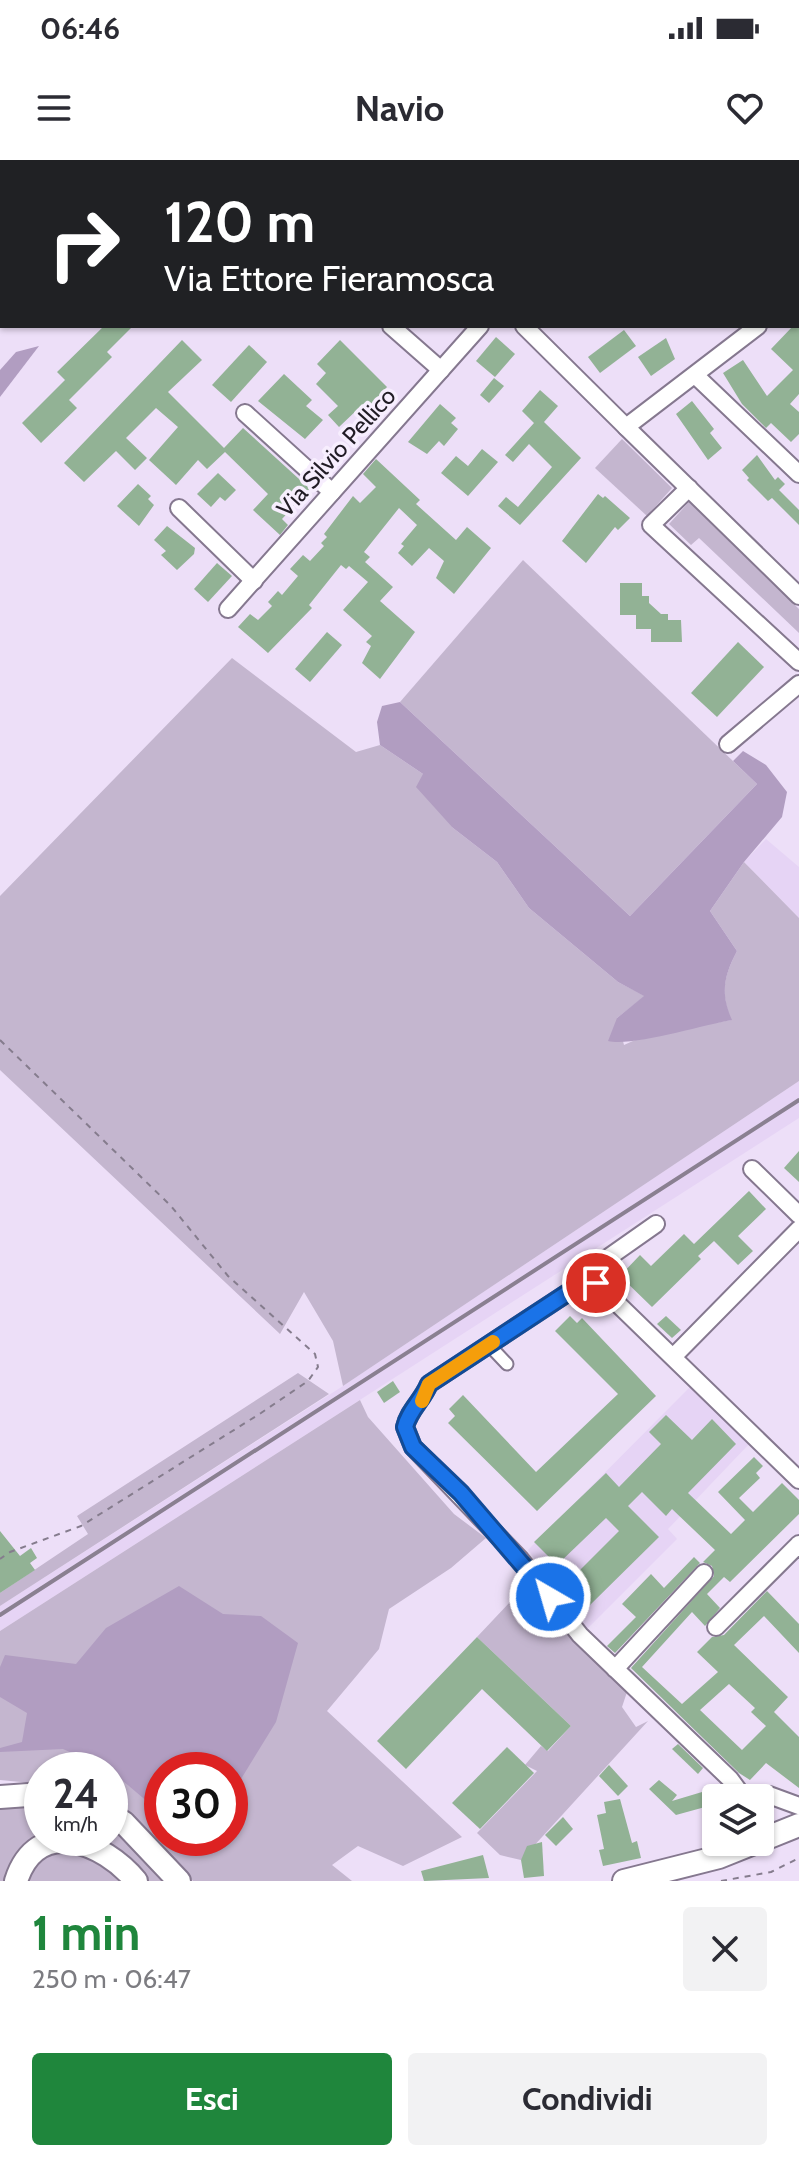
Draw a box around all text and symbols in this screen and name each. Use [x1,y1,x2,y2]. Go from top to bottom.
text: 06:46 [40,10,120,47]
icon: menu [32,86,76,130]
text: Navio [355,86,444,130]
icon: heart [723,86,767,130]
text: 120 m [164,188,315,256]
icon: right [32,192,136,296]
text: Via Ettore Fieramosca [164,256,494,300]
street label: Via Silvio Pellico [270,381,402,523]
pin [562,1249,630,1317]
icon: arrive [574,1261,618,1305]
position arrow [508,1555,592,1639]
speed limit sign: 30 [144,1752,248,1856]
text: 24 [53,1769,99,1818]
map controls [702,1784,774,1856]
button: layers [702,1784,774,1856]
text: km/h [54,1812,98,1836]
text: 1 min [32,1904,140,1962]
button: close [683,1907,767,1991]
text: 250 m · 06:47 [32,1963,191,1995]
button: Esci [32,2053,392,2145]
button: Condividi [408,2053,767,2145]

